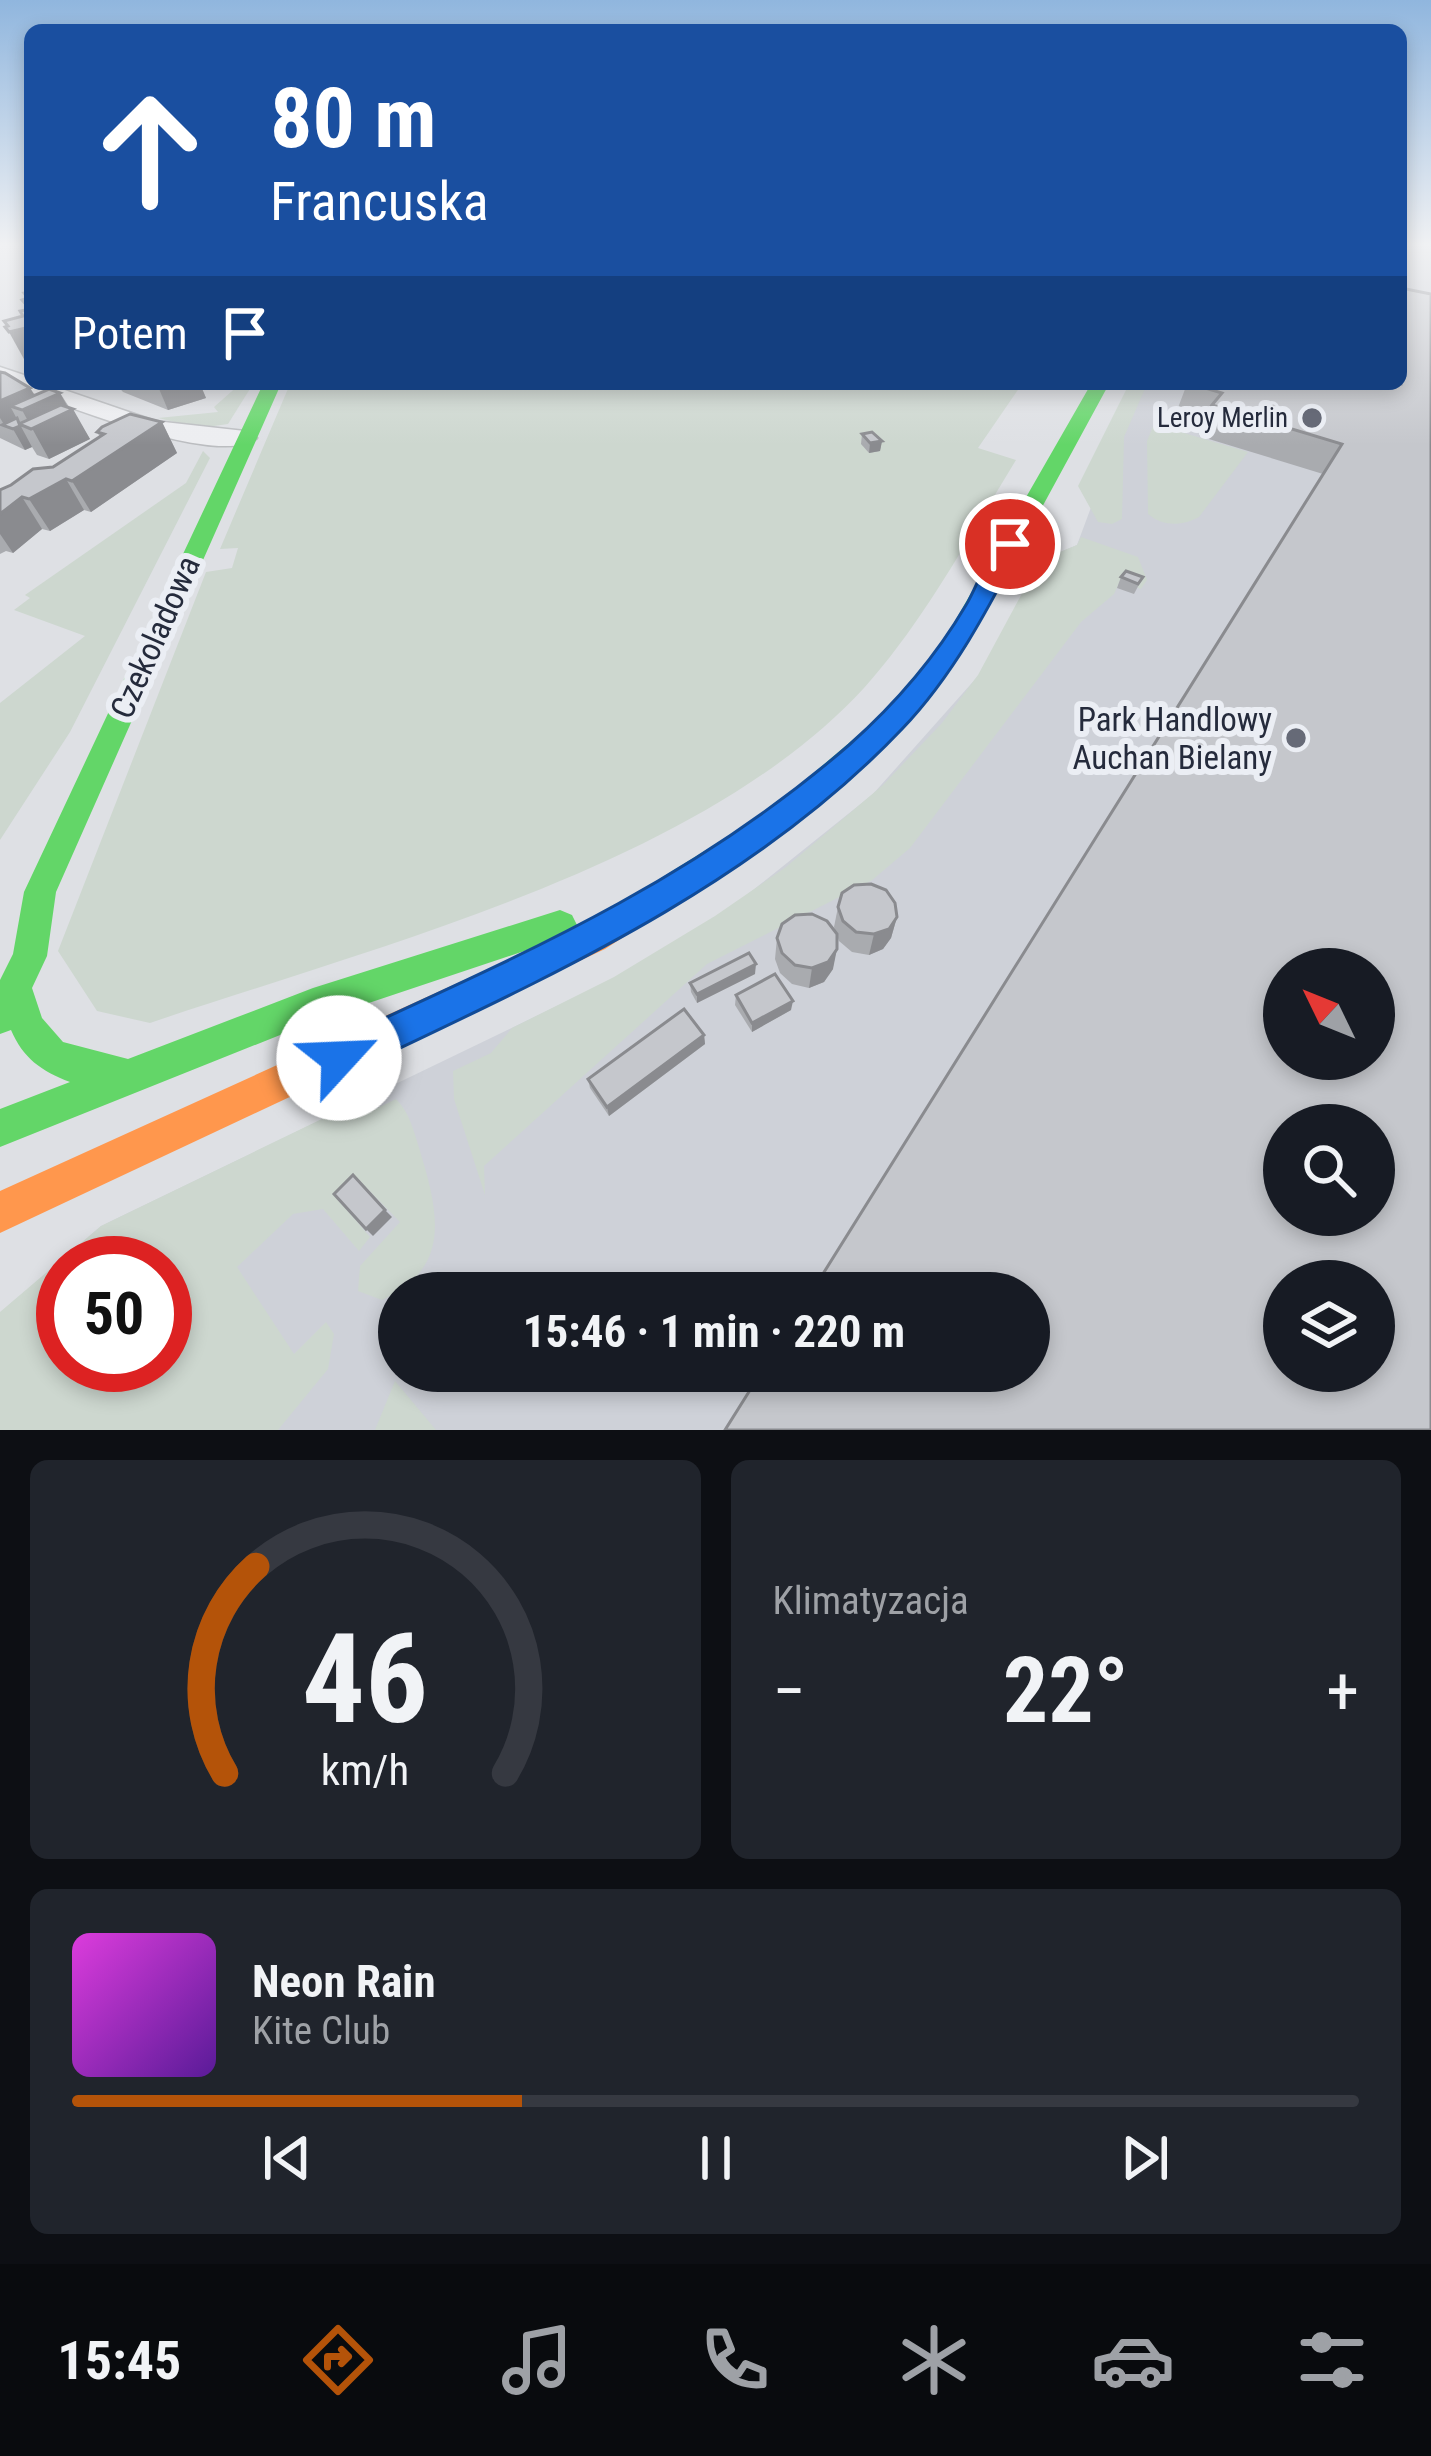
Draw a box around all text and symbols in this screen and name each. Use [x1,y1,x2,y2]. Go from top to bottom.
text: 80 m [270,69,437,168]
icon: ahead [72,72,228,228]
text: Francuska [270,170,489,233]
icon: arrive [212,300,278,366]
text: Potem [72,307,188,360]
place label: Leroy Merlin [1157,402,1288,434]
marker: Leroy Merlin [1299,405,1325,431]
pin [959,493,1061,595]
icon: arrive [977,511,1043,577]
street label: Czekoladowa [102,550,208,724]
place label: Park Handlowy Auchan Bielany [1072,700,1272,777]
marker: Park Handlowy Auchan Bielany [1283,725,1309,751]
north arrow [1263,948,1395,1080]
map controls [1263,948,1395,1392]
position arrow [276,995,402,1121]
button: search [1263,1104,1395,1236]
speed limit sign: 50 [36,1236,192,1392]
button: layers [1263,1260,1395,1392]
text: 15:46 · 1 min · 220 m [523,1305,905,1358]
text: Klimatyzacja [773,1578,969,1624]
text: 46 [302,1606,428,1752]
text: 22° [1003,1639,1129,1744]
text: − [773,1653,806,1730]
text: + [1326,1653,1359,1730]
text: km/h [321,1744,409,1794]
text: Neon Rain [252,1955,436,2008]
text: Kite Club [252,2008,390,2054]
icon: previous [254,2125,320,2191]
icon: pause [683,2125,749,2191]
icon: next [1112,2125,1178,2191]
icon: directions [296,2318,380,2402]
icon: music [495,2318,579,2402]
icon: phone [693,2318,777,2402]
icon: climate [892,2318,976,2402]
icon: car [1091,2318,1175,2402]
icon: filters [1290,2318,1374,2402]
text: 15:45 [57,2329,181,2392]

